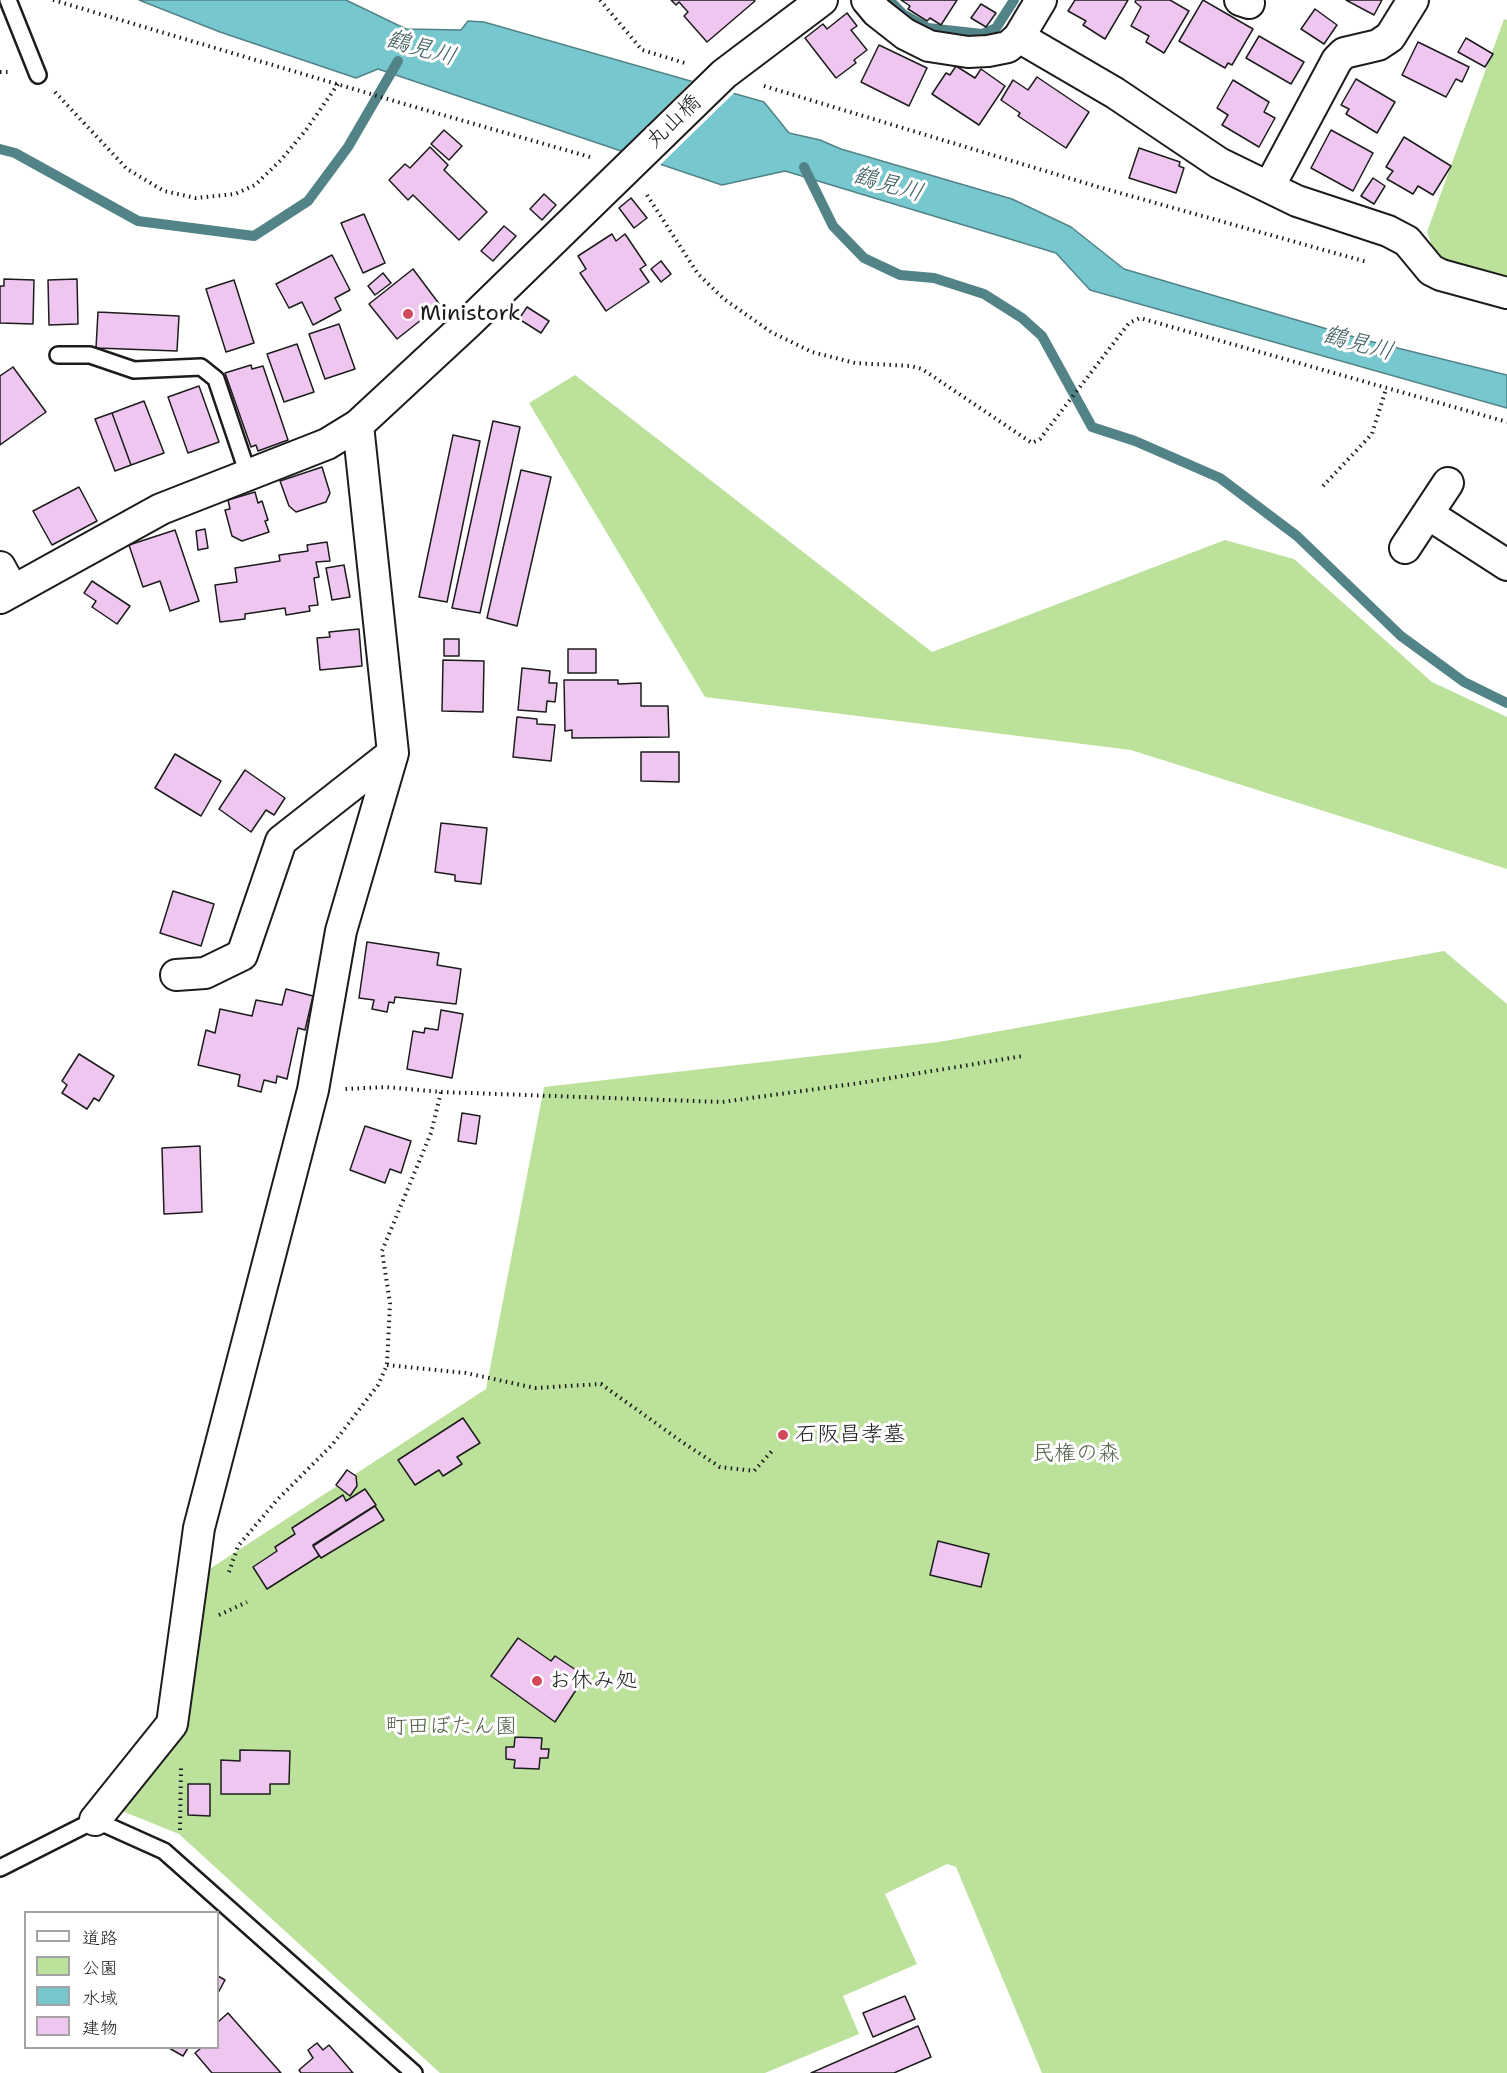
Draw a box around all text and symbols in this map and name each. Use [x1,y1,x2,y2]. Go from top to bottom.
water label: 鶴見川 [382,25,460,73]
street label: 丸山橋 [641,90,707,154]
water label: 鶴見川 [849,161,927,209]
place label: Ministork [420,301,521,327]
marker: Ministork [401,307,415,321]
water label: 鶴見川 [1319,321,1397,367]
place label: 石阪昌孝墓 [795,1422,905,1448]
marker: 石阪昌孝墓 [776,1428,790,1442]
park label: 民権の森 [1032,1441,1120,1467]
place label: お休み処 [549,1668,637,1694]
marker: お休み処 [530,1674,544,1688]
park label: 町田ぼたん園 [385,1714,517,1740]
legend [24,1911,219,2049]
text: 道路 [82,1926,118,1950]
text: 公園 [82,1956,118,1980]
text: 水域 [82,1986,118,2010]
text: 建物 [82,2016,118,2040]

